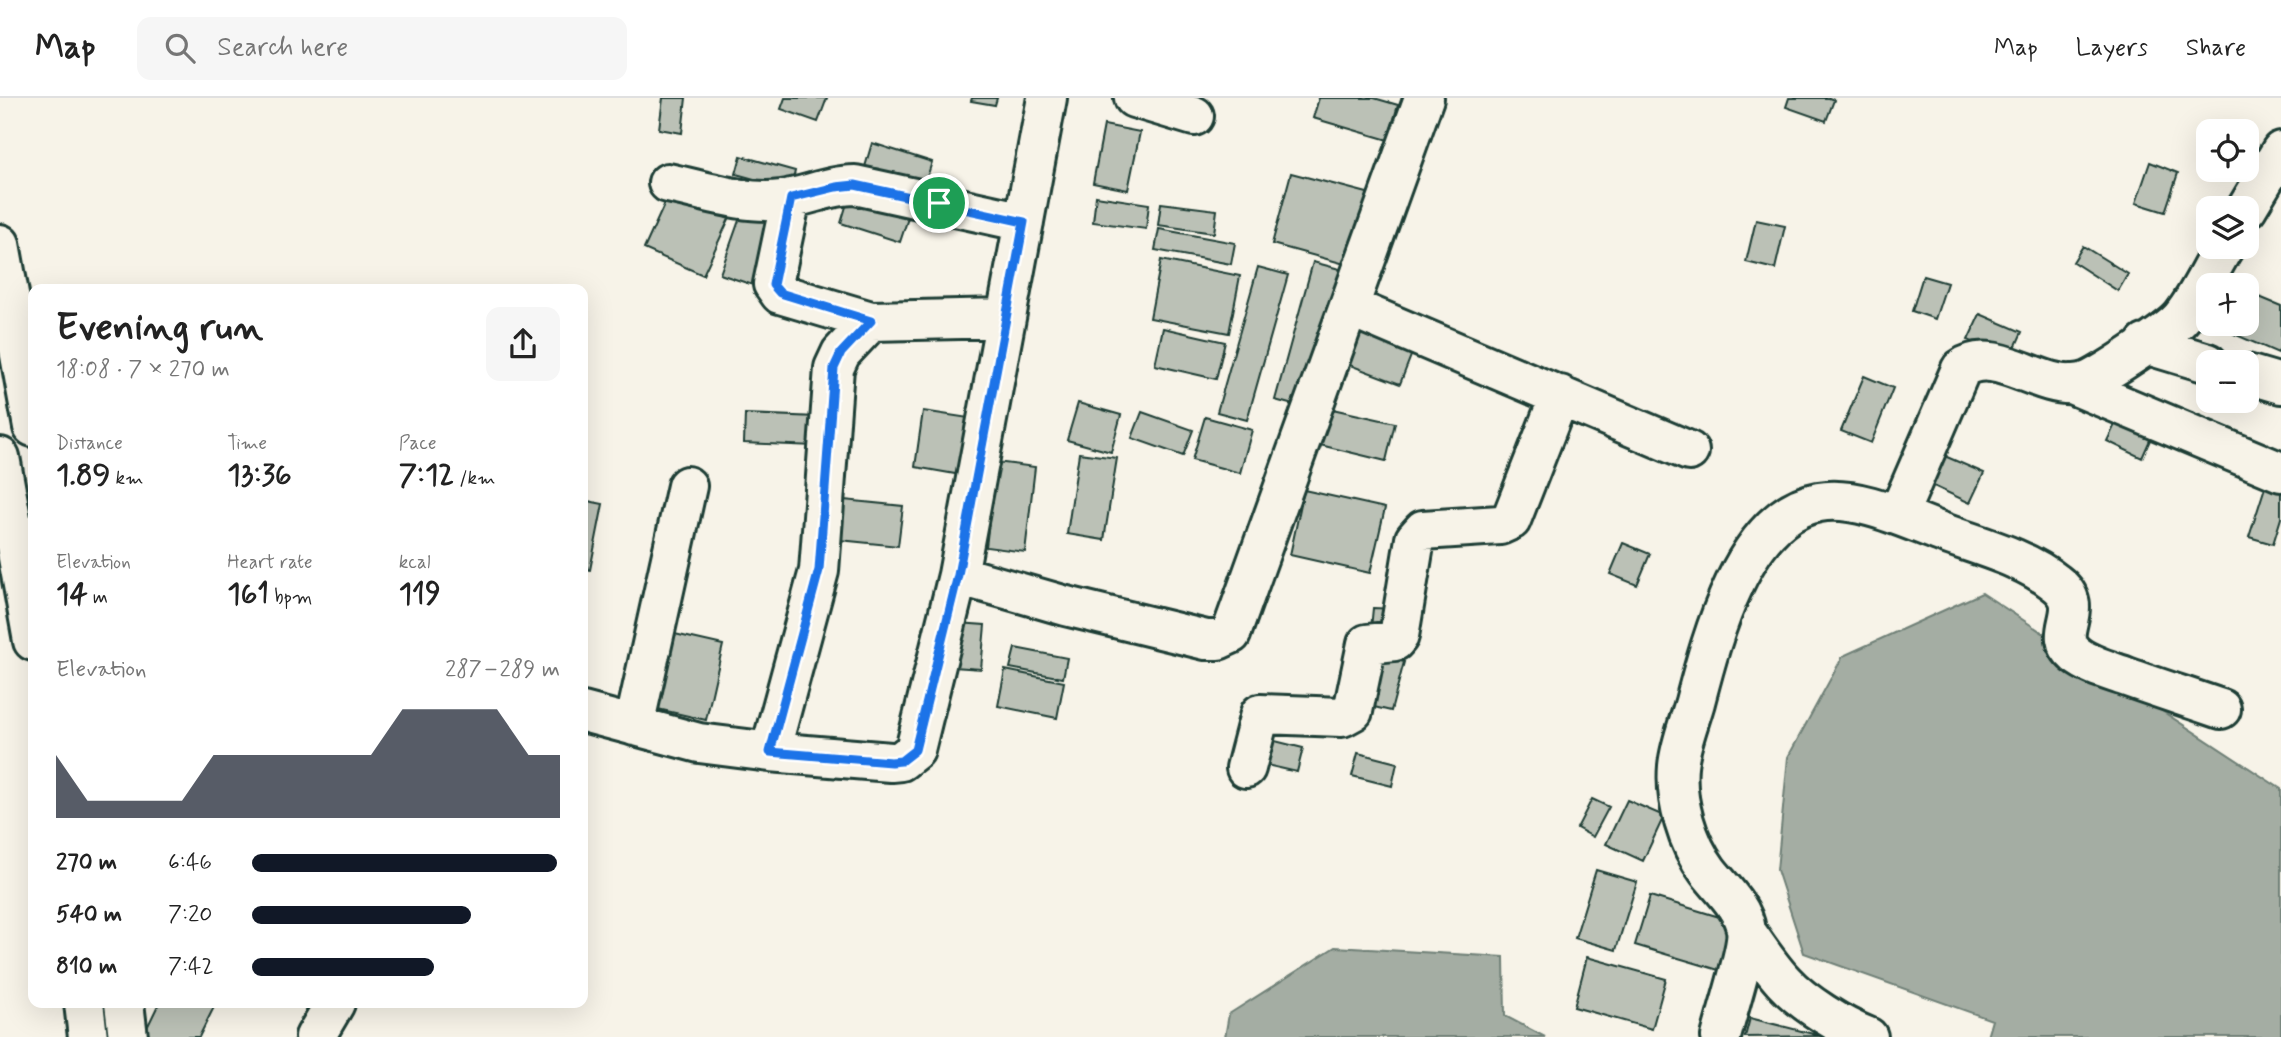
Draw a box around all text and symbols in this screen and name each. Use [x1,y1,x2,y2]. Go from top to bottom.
search box [137,17,627,80]
text: Map [35,26,95,70]
icon: search [161,29,199,67]
text: Search here [217,31,348,65]
text: Map [1994,33,2038,64]
text: Layers [2076,33,2148,64]
text: Share [2186,33,2246,64]
map controls [2196,119,2259,413]
button: locate [2196,119,2259,182]
pin [909,173,969,233]
icon: arrive [920,184,958,222]
button: layers [2196,196,2259,259]
button: + [2196,273,2259,336]
text: Evening run [56,304,263,353]
button: share [486,307,560,381]
button: − [2196,350,2259,413]
text: 18:08 · 7 × 270 m [56,355,230,385]
text: Distance [56,431,123,456]
text: Time [227,431,267,456]
text: Pace [399,431,436,456]
text: 1.89 [56,456,110,495]
text: 13:36 [227,456,292,495]
text: 7:12 [399,456,454,495]
text: km [110,466,143,491]
text: /km [454,466,495,491]
text: Elevation [56,550,131,575]
text: Heart rate [227,550,313,575]
text: kcal [399,550,431,575]
text: 14 [56,575,88,614]
text: 161 [227,575,269,614]
text: 119 [399,575,441,614]
text: m [88,585,108,610]
text: bpm [269,585,312,610]
text: Elevation [56,655,147,685]
text: 287–289 m [445,655,560,685]
text: 270 m [56,848,117,878]
text: 6:46 [168,848,212,878]
text: 540 m [56,900,122,930]
text: 7:20 [168,900,213,930]
text: 810 m [56,952,117,982]
text: 7:42 [168,952,214,982]

